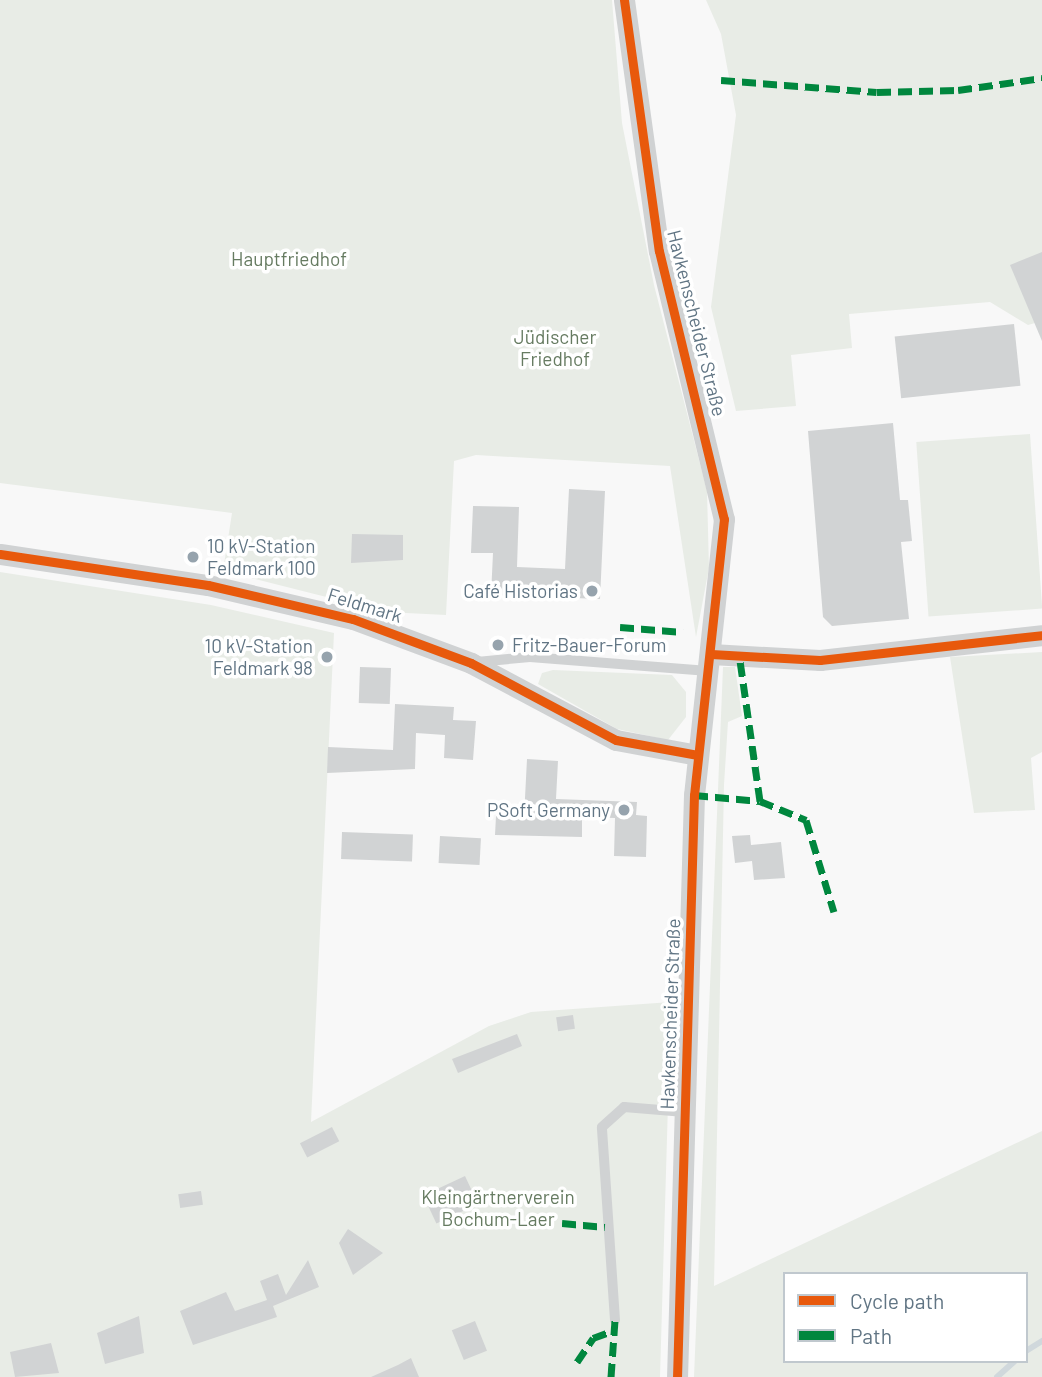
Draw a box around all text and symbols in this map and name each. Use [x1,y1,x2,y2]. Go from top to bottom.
street label: Havkenscheider Straße [663,227,731,419]
park label: Hauptfriedhof [231,248,347,270]
park label: Jüdischer Friedhof [514,326,596,370]
place label: 10 kV-Station Feldmark 100 [207,535,316,579]
marker: 10 kV-Station Feldmark 100 [185,549,201,565]
place label: Café Historias [463,580,578,602]
street label: Feldmark [325,583,405,627]
marker: Café Historias [584,583,600,599]
place label: Fritz-Bauer-Forum [512,634,667,656]
place label: 10 kV-Station Feldmark 98 [205,635,313,679]
marker: Fritz-Bauer-Forum [490,637,506,653]
marker: 10 kV-Station Feldmark 98 [319,649,335,665]
place label: PSoft Germany [487,799,610,821]
marker: PSoft Germany [616,802,632,818]
street label: Havkenscheider Straße [655,918,685,1110]
park label: Kleingärtnerverein Bochum-Laer [421,1186,575,1230]
legend [783,1272,1028,1363]
text: Cycle path [850,1288,944,1313]
text: Path [850,1323,892,1348]

